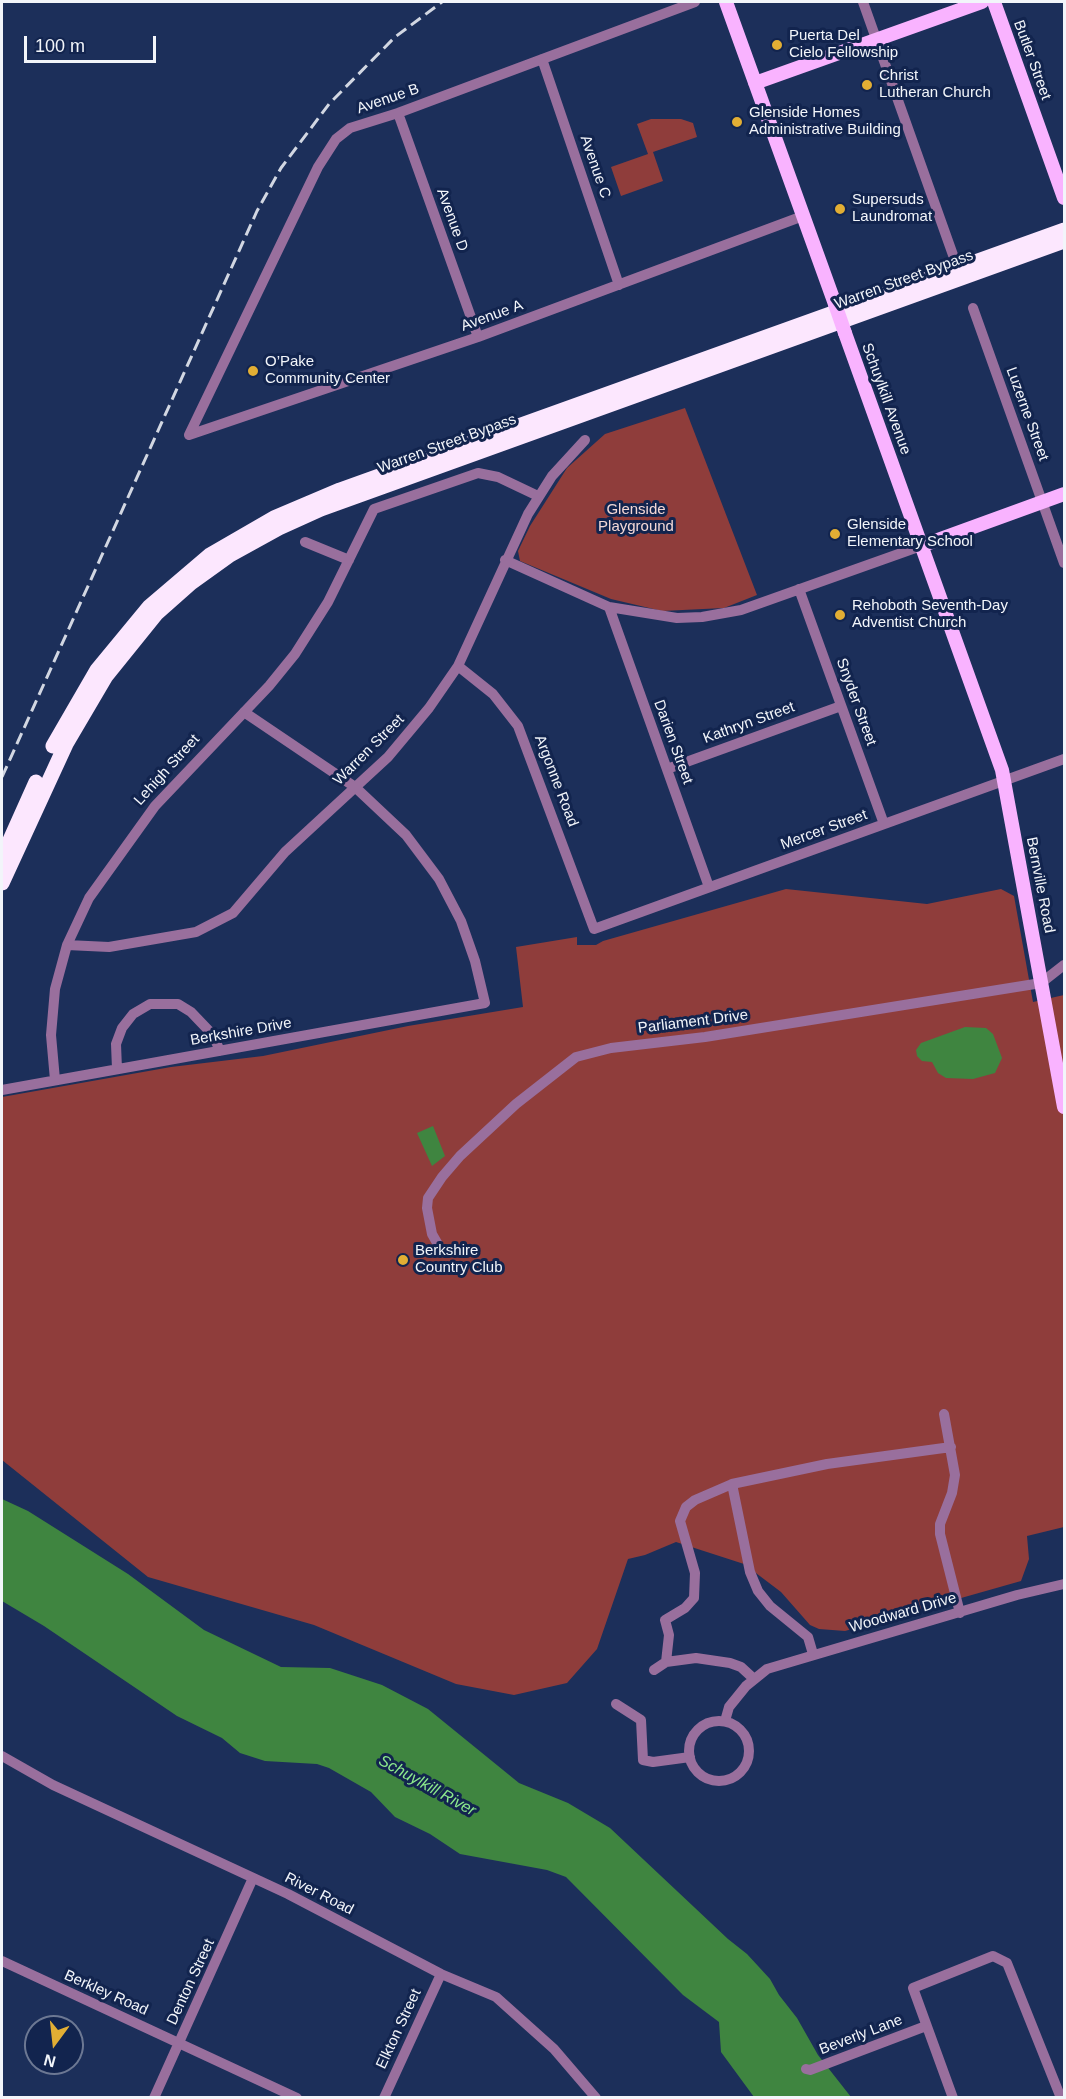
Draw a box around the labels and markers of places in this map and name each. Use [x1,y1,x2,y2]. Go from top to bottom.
place label: Puerta Del Cielo Fellowship [789,27,898,62]
marker: Puerta Del Cielo Fellowship [770,38,784,52]
place label: Christ Lutheran Church [879,67,991,102]
marker: Christ Lutheran Church [860,78,874,92]
place label: Glenside Homes Administrative Building [749,104,901,139]
marker: Glenside Homes Administrative Building [730,115,744,129]
place label: Supersuds Laundromat [852,191,932,226]
marker: Supersuds Laundromat [833,202,847,216]
place label: O’Pake Community Center [265,353,390,388]
marker: O’Pake Community Center [246,364,260,378]
place label: Glenside Elementary School [847,516,973,551]
marker: Glenside Elementary School [828,527,842,541]
place label: Rehoboth Seventh-Day Adventist Church [852,597,1008,632]
marker: Rehoboth Seventh-Day Adventist Church [833,608,847,622]
place label: Berkshire Country Club [415,1242,503,1277]
marker: Berkshire Country Club [396,1253,410,1267]

